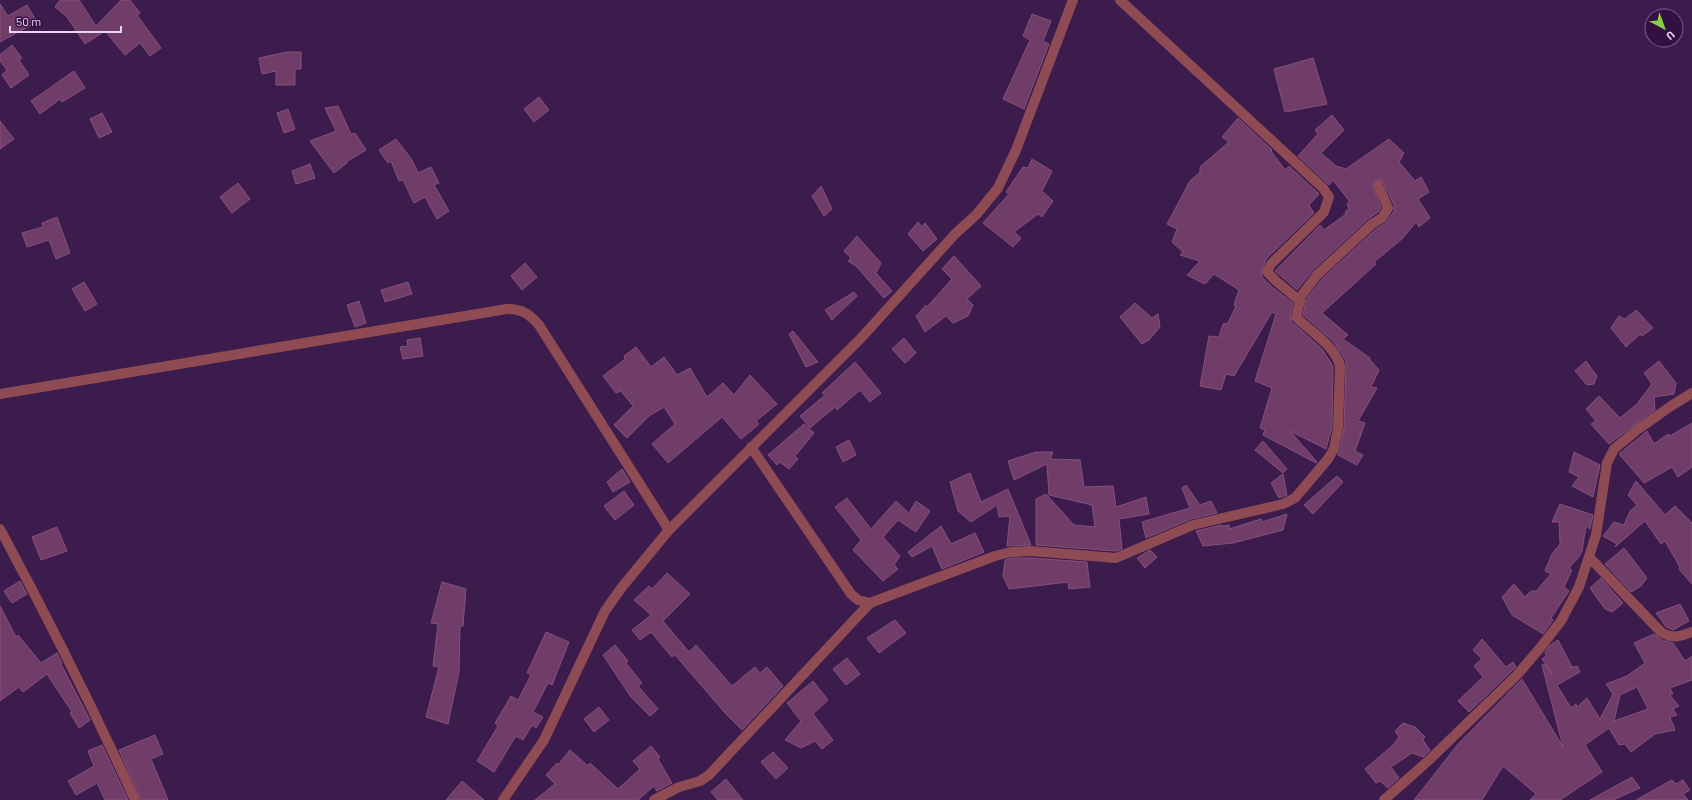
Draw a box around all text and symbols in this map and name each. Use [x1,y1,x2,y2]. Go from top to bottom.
scale bar [10,8,121,34]
north arrow [1644,8,1684,48]
text: 50 m [16,14,41,28]
text: U [1664,29,1678,43]

